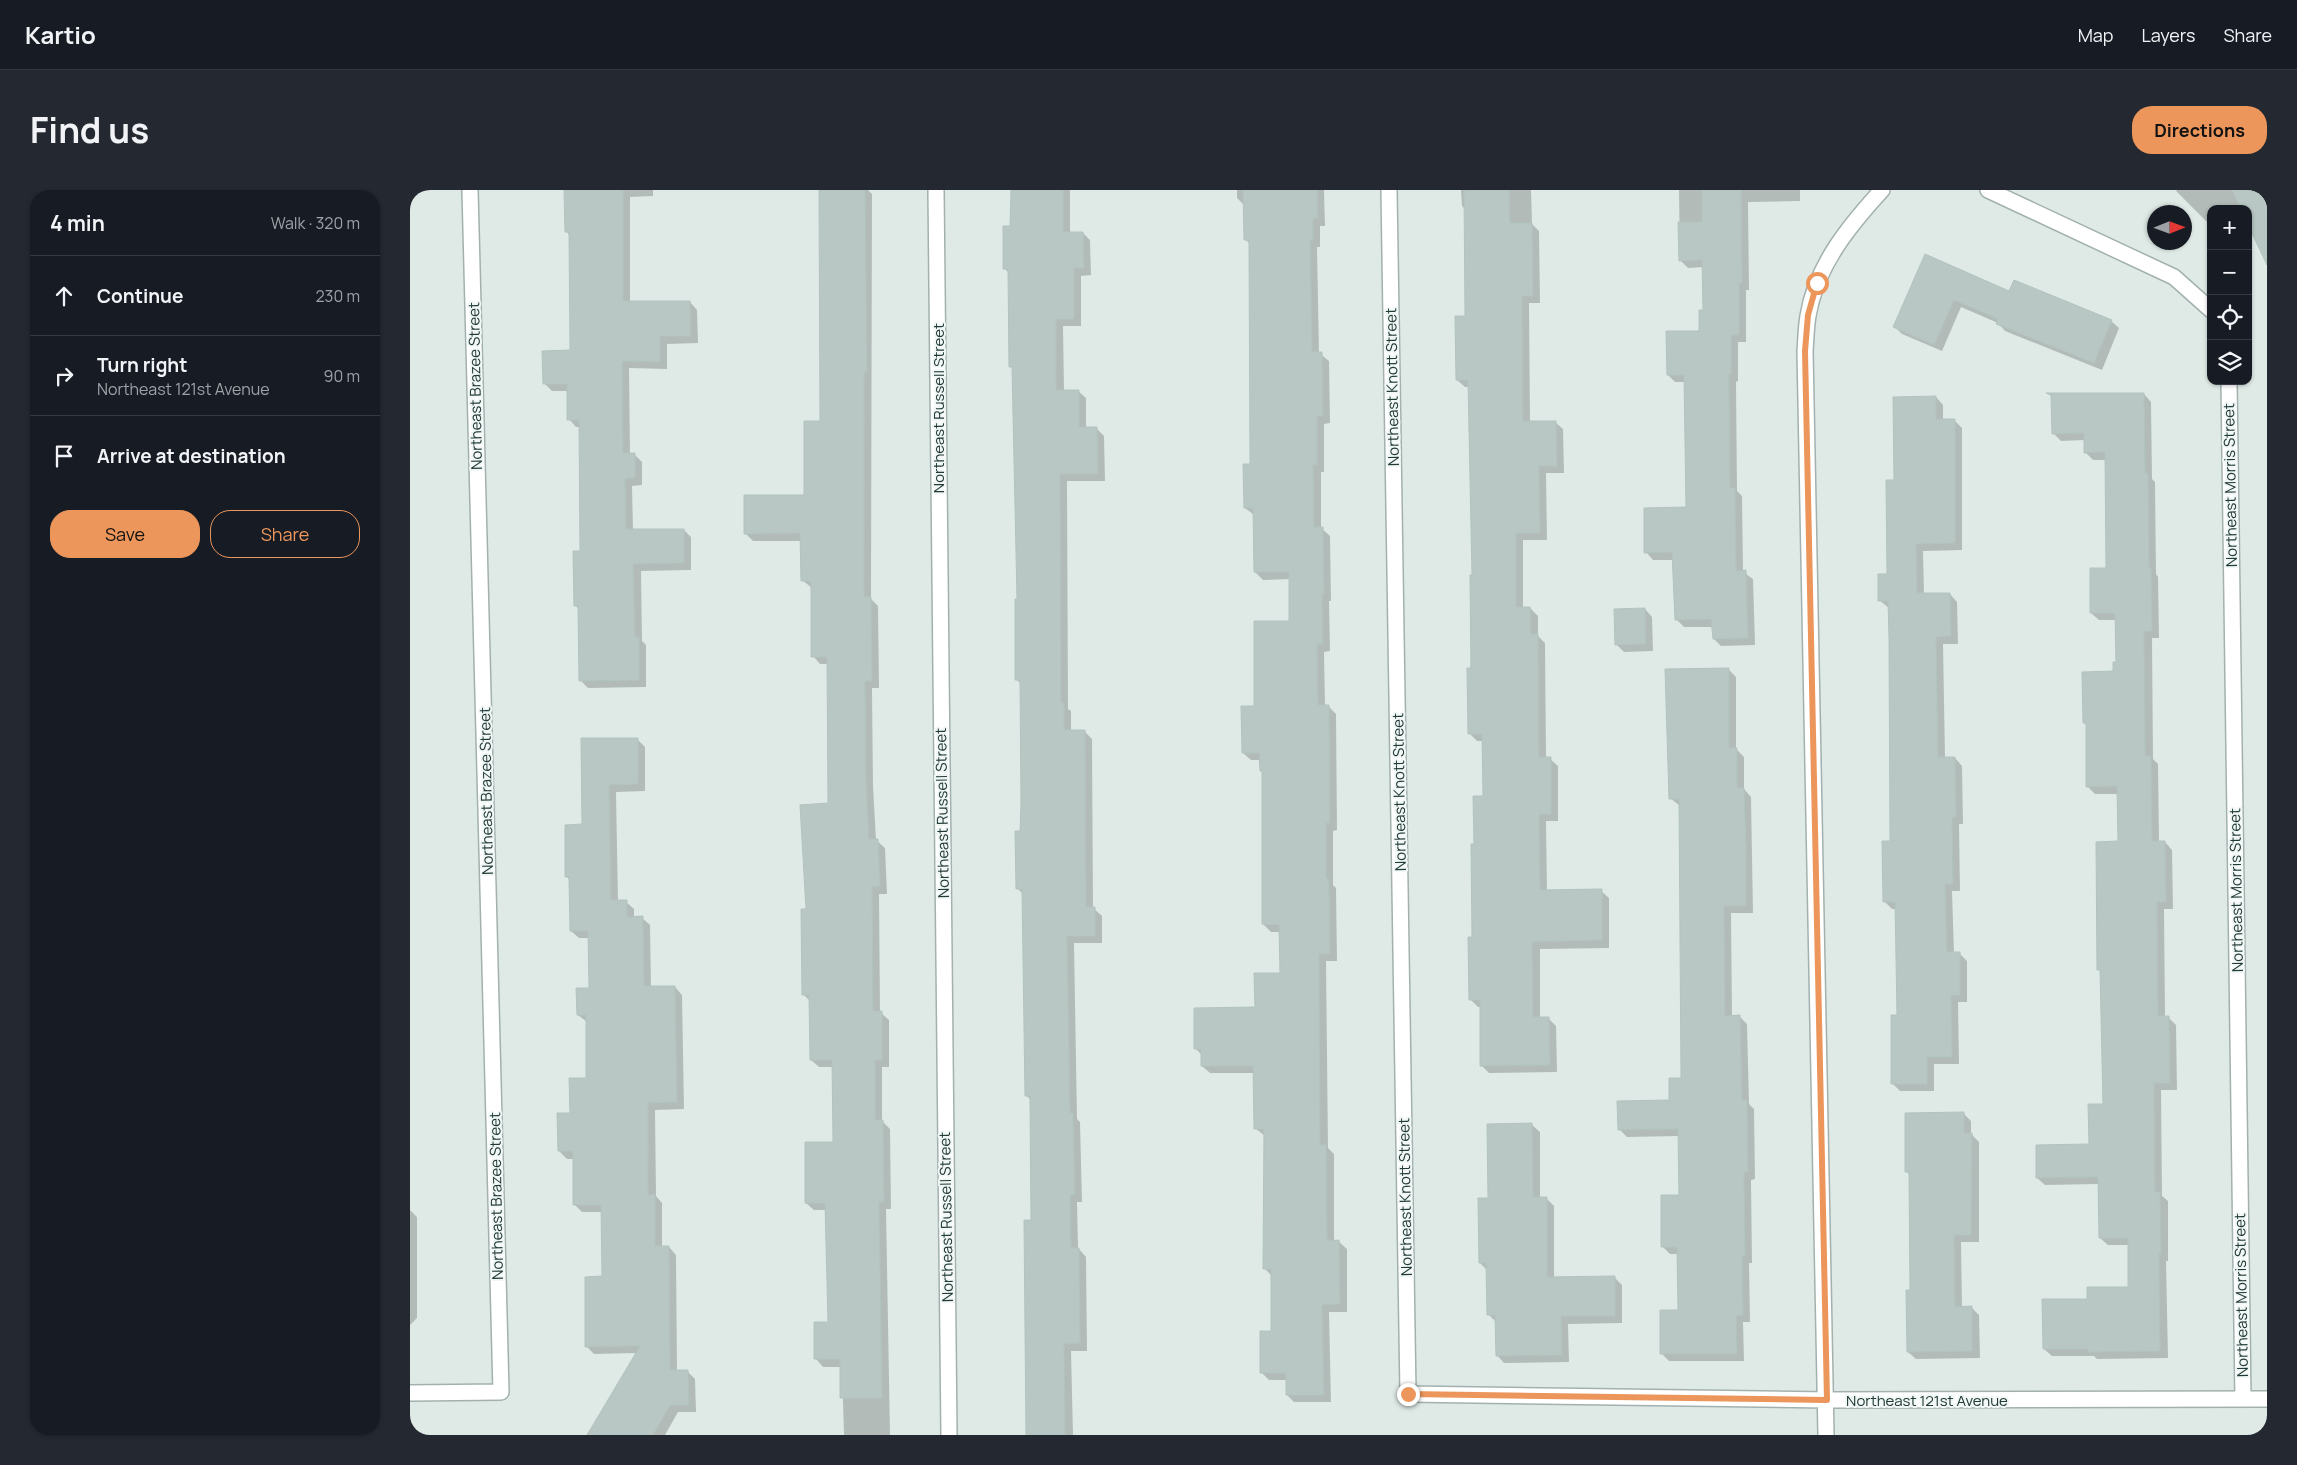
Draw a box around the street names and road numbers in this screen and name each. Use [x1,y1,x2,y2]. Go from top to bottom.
street label: Northeast Brazee Street [463,302,487,470]
street label: Northeast Knott Street [1380,308,1404,466]
street label: Northeast Russell Street [928,323,949,493]
street label: Northeast Morris Street [2218,403,2242,567]
street label: Northeast Brazee Street [474,707,498,875]
street label: Northeast Knott Street [1387,713,1411,871]
street label: Northeast Russell Street [930,728,954,898]
street label: Northeast Morris Street [2224,808,2248,972]
street label: Northeast Brazee Street [484,1112,508,1280]
street label: Northeast Knott Street [1393,1118,1417,1276]
street label: Northeast Russell Street [934,1132,958,1302]
street label: Northeast Morris Street [2229,1213,2253,1377]
street label: Northeast 121st Avenue [1846,1390,2008,1411]

